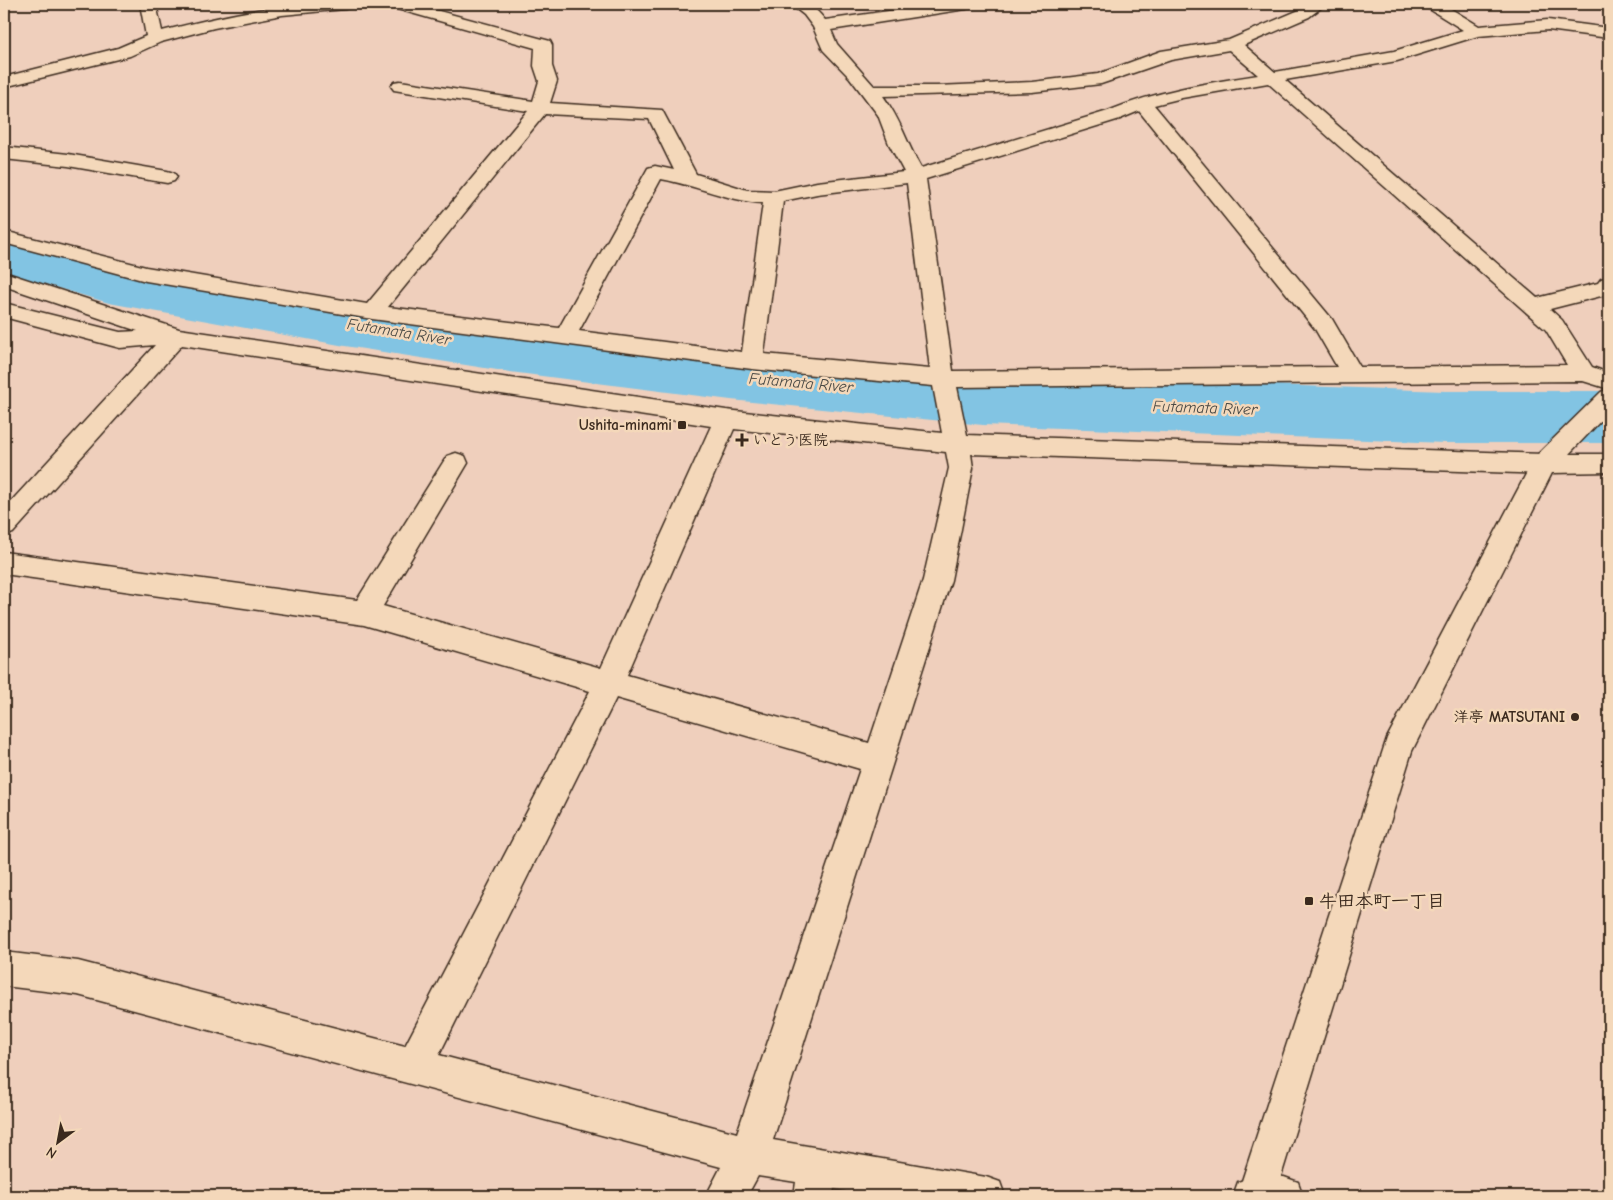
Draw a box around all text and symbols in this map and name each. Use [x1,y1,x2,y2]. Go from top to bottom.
water label: Futamata River [346,315,453,349]
water label: Futamata River [748,369,855,397]
water label: Futamata River [1152,397,1258,419]
place label: Ushita-minami [579,416,672,434]
marker: Ushita-minami [676,419,688,431]
place label: いとう医院 [753,431,828,449]
marker: いとう医院 [735,433,749,447]
place label: 洋亭 MATSUTANI [1454,708,1565,726]
marker: 洋亭 MATSUTANI [1569,711,1581,723]
place label: 牛田本町一丁目 [1319,891,1445,912]
marker: 牛田本町一丁目 [1303,895,1315,907]
north arrow [32,1118,82,1168]
text: N [43,1143,60,1162]

